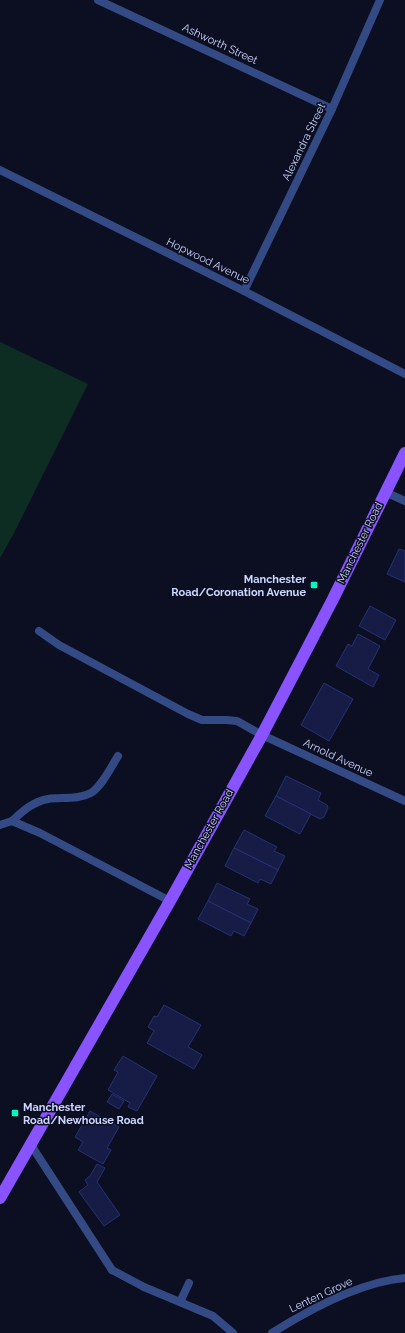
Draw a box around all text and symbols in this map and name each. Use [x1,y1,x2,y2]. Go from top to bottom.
street label: Ashworth Street [180,21,260,67]
street label: Alexandra Street [280,101,329,183]
street label: Hopwood Avenue [164,235,252,287]
street label: Manchester Road [335,500,385,586]
place label: Manchester Road/Coronation Avenue [171,573,307,599]
marker: Manchester Road/Coronation Avenue [309,580,319,590]
street label: Arnold Avenue [301,736,375,780]
street label: Manchester Road [182,787,236,871]
place label: Manchester Road/Newhouse Road [23,1101,144,1127]
marker: Manchester Road/Newhouse Road [10,1108,20,1118]
street label: Lenten Grove [287,1274,355,1315]

